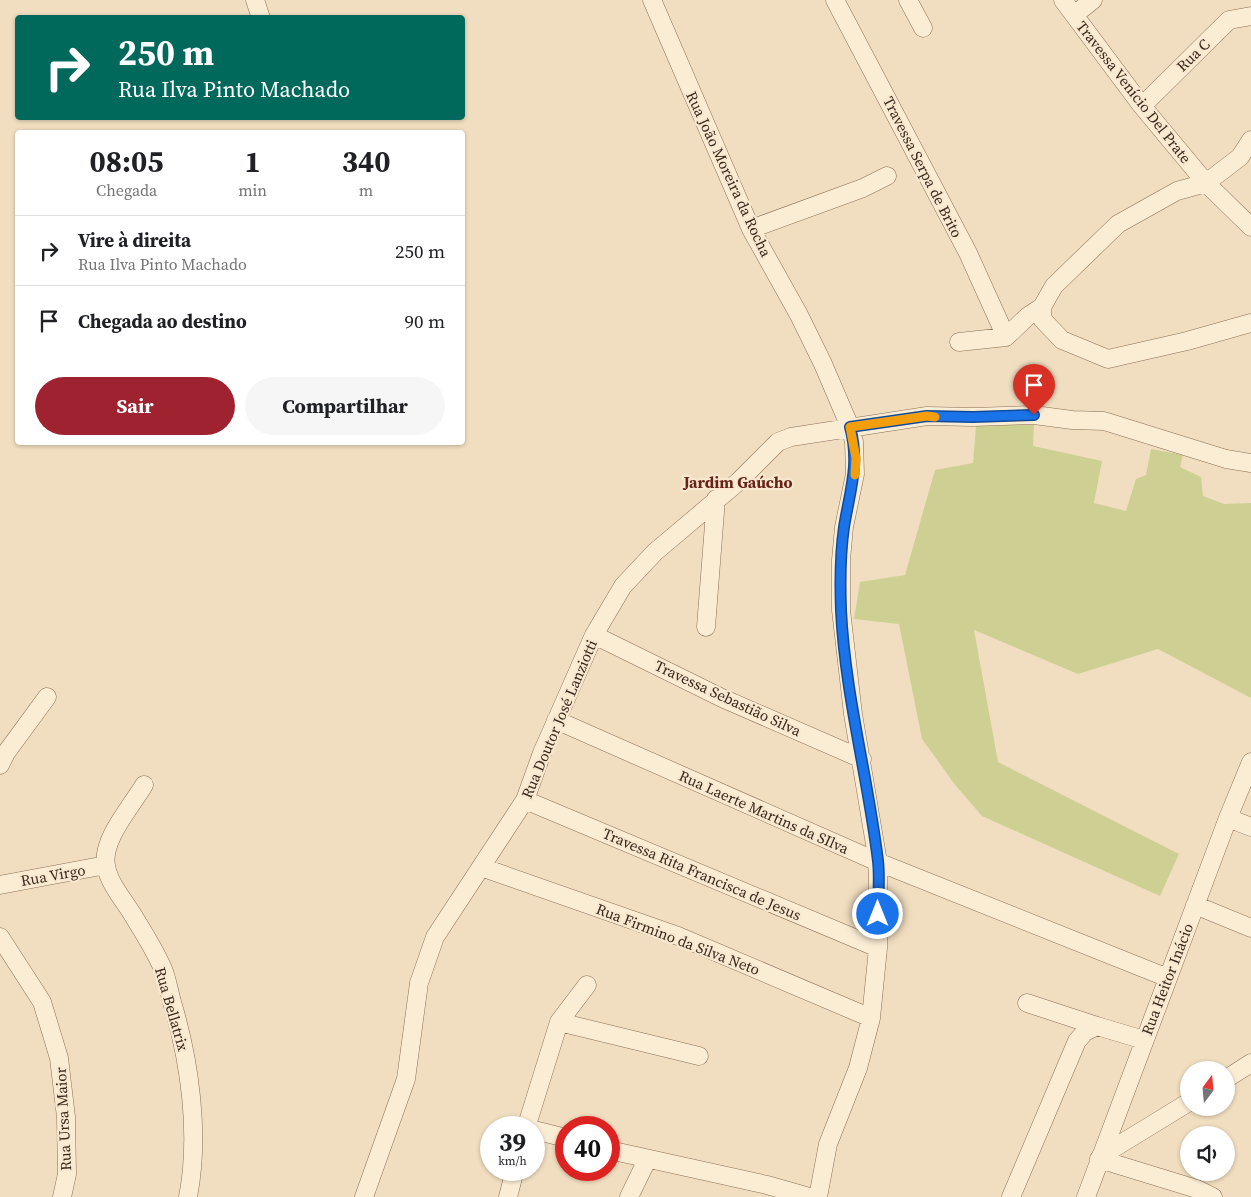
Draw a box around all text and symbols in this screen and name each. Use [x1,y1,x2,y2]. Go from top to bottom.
street label: Travessa Venício Del Prate [1072,16,1197,168]
text: 250 m [118,29,214,77]
street label: Rua C [1172,34,1214,76]
icon: right [35,35,100,100]
text: Rua Ilva Pinto Machado [118,74,350,104]
street label: Rua João Moreira da Rocha [681,88,777,261]
street label: Travessa Serpa de Brito [878,93,968,241]
text: 08:05 [90,141,164,182]
text: 1 [244,141,261,182]
text: 340 [342,141,390,182]
text: Chegada [96,179,157,201]
text: min [238,179,267,201]
text: m [359,179,373,201]
text: Vire à direita [78,227,191,253]
icon: right [35,237,63,265]
text: 250 m [395,238,445,264]
text: Rua Ilva Pinto Machado [78,253,247,275]
icon: arrive [35,307,63,335]
text: Chegada ao destino [78,308,247,334]
text: 90 m [404,308,445,334]
pin [1013,364,1055,415]
icon: arrive [1020,371,1048,399]
button: Sair [35,377,235,435]
button: Compartilhar [245,377,445,435]
district label: Jardim Gaúcho [682,471,793,493]
street label: Rua Doutor José Lanziotti [516,636,602,802]
street label: Travessa Sebastião Silva [651,655,805,741]
street label: Rua Laerte Martins da SIlva [676,765,853,859]
street label: Travessa Rita Francisca de Jesus [600,823,804,925]
street label: Rua Virgo [19,859,87,891]
position arrow [851,887,903,939]
street label: Rua Firmino da Silva Neto [593,898,763,980]
street label: Rua Heitor Inácio [1136,920,1198,1038]
street label: Rua Bellatrix [150,965,194,1054]
north arrow [1180,1061,1235,1116]
map controls [1180,1061,1235,1181]
street label: Rua Ursa Maior [50,1066,76,1171]
speed limit sign: 40 [555,1116,620,1181]
text: 39 [499,1125,526,1159]
button: sound [1180,1126,1235,1181]
text: km/h [498,1153,527,1169]

